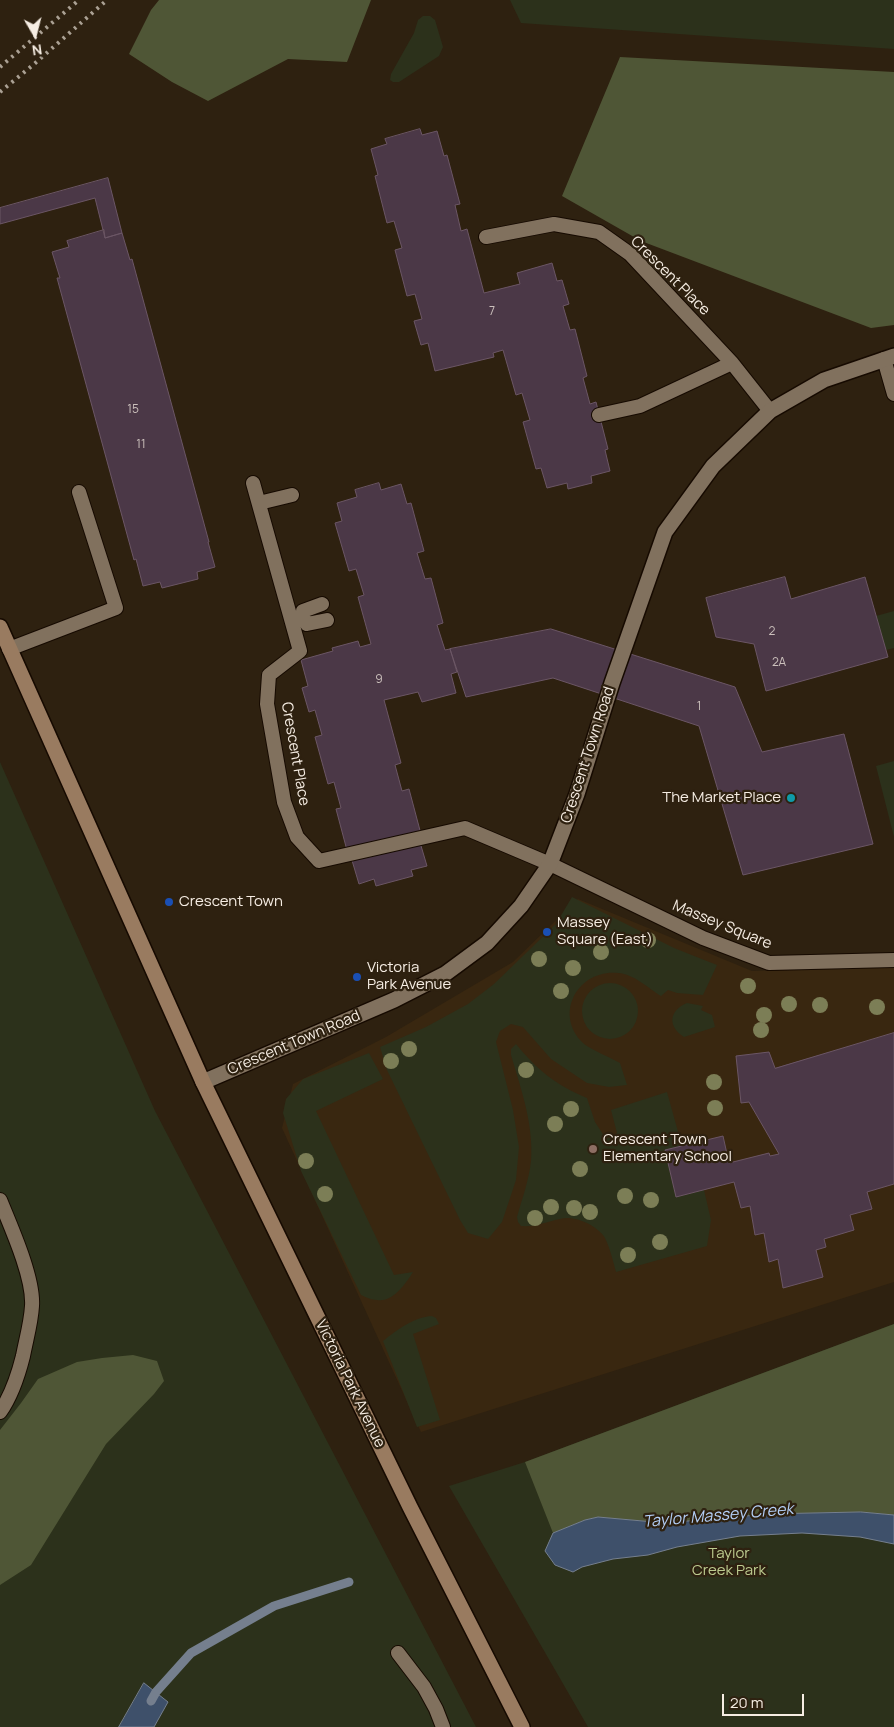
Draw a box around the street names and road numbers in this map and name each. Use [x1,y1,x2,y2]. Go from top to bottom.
street label: Crescent Place [627,233,713,319]
street label: Crescent Town Road [557,684,619,826]
street label: Crescent Place [277,701,313,807]
street label: Massey Square [670,897,774,953]
street label: Crescent Town Road [225,1007,363,1079]
street label: Victoria Park Avenue [311,1317,389,1451]

